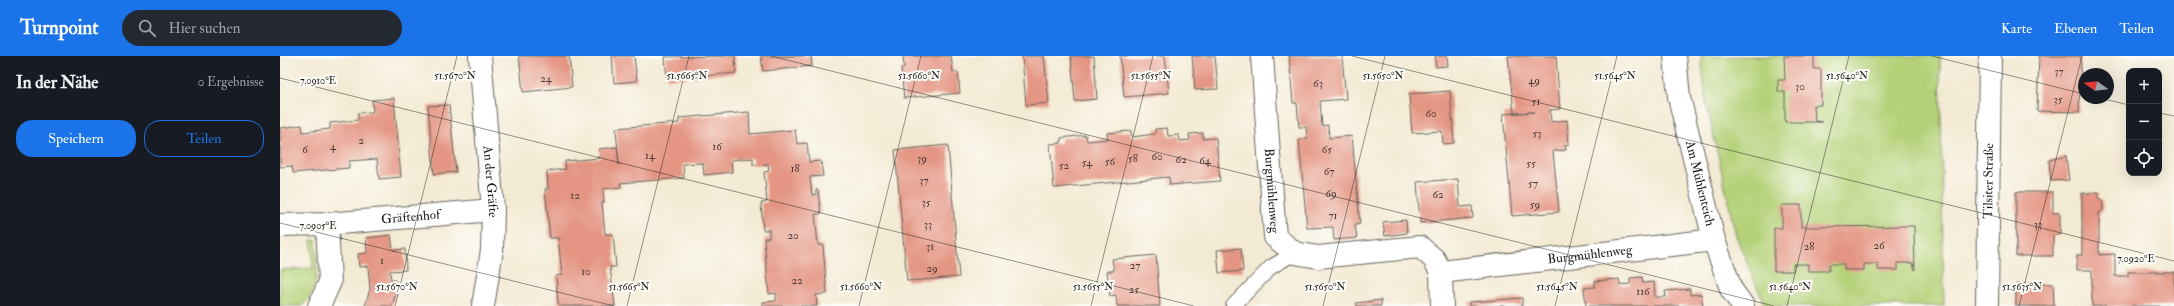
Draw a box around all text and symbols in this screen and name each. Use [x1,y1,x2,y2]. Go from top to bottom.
search box [122,10,402,46]
text: Turnpoint [20,16,98,40]
icon: search [136,17,158,39]
text: Hier suchen [168,19,240,38]
text: Karte [2001,20,2032,37]
text: Ebenen [2054,20,2097,37]
text: Teilen [2119,20,2154,37]
house number: 37 [2054,65,2064,78]
north arrow [2078,68,2114,104]
map controls [2126,68,2162,176]
button: + [2126,68,2162,104]
text: 51.5670°N [434,70,476,82]
text: 51.5665°N [666,70,708,82]
text: 51.5660°N [898,70,940,82]
text: 51.5655°N [1131,70,1171,82]
text: 51.5650°N [1362,70,1404,82]
text: 51.5645°N [1594,70,1636,82]
text: 51.5640°N [1826,70,1868,82]
text: In der Nähe [16,72,98,93]
house number: 24 [540,72,553,85]
text: 0 Ergebnisse [198,74,264,90]
house number: 49 [1528,74,1540,87]
text: 7.0910°E [300,75,336,87]
house number: 63 [1313,77,1323,90]
house number: 30 [1795,80,1805,93]
house number: 35 [2053,93,2063,106]
house number: 51 [1532,95,1540,108]
button: − [2126,104,2162,140]
house number: 60 [1425,107,1437,120]
button: Speichern [16,120,136,157]
button: Teilen [144,120,264,157]
house number: 53 [1532,127,1542,140]
house number: 2 [358,134,364,147]
street label: Am Mühlenteich [1682,138,1718,228]
house number: 4 [330,140,337,153]
house number: 16 [712,140,723,153]
button: locate [2126,140,2162,176]
house number: 6 [302,143,309,156]
house number: 65 [1322,143,1332,156]
street label: Tilsiter Straße [1980,143,1997,219]
street label: An der Gräfte [480,144,501,218]
street label: Burgmühlenweg [1261,148,1283,234]
house number: 14 [645,149,656,162]
house number: 60 [1151,150,1163,163]
house number: 39 [917,152,927,165]
house number: 58 [1128,152,1138,165]
house number: 62 [1175,153,1187,166]
house number: 64 [1199,154,1212,167]
house number: 56 [1105,155,1117,168]
house number: 54 [1082,156,1093,169]
house number: 55 [1526,157,1536,170]
house number: 52 [1059,159,1070,172]
house number: 18 [790,162,800,175]
house number: 67 [1324,165,1334,178]
house number: 37 [919,174,929,187]
house number: 57 [1528,177,1538,190]
house number: 69 [1325,187,1337,200]
house number: 62 [1432,188,1444,201]
house number: 12 [570,189,580,202]
house number: 35 [921,196,931,209]
house number: 59 [1530,198,1540,211]
street label: Gräftenhof [381,206,443,227]
house number: 71 [1329,209,1338,222]
house number: 33 [924,218,932,231]
house number: 33 [2034,218,2042,231]
text: 7.0905°E [300,220,336,232]
house number: 20 [787,229,799,242]
house number: 26 [1873,239,1886,252]
house number: 31 [926,240,934,253]
house number: 28 [1804,240,1814,253]
street label: Burgmühlenweg [1547,242,1634,267]
text: 7.0920°E [2117,253,2155,265]
house number: 1 [380,254,384,267]
house number: 27 [1130,259,1140,272]
house number: 29 [926,262,938,275]
house number: 10 [581,265,591,278]
house number: 22 [791,274,803,287]
text: 51.5670°N [376,281,418,293]
text: 51.5665°N [608,281,650,293]
text: 51.5660°N [840,281,882,293]
text: 51.5655°N [1073,281,1113,293]
text: 51.5650°N [1304,281,1346,293]
text: 51.5645°N [1536,281,1578,293]
text: 51.5640°N [1769,281,1811,293]
text: 51.5635°N [2002,281,2042,293]
house number: 25 [1129,283,1139,296]
house number: 116 [1636,285,1651,298]

